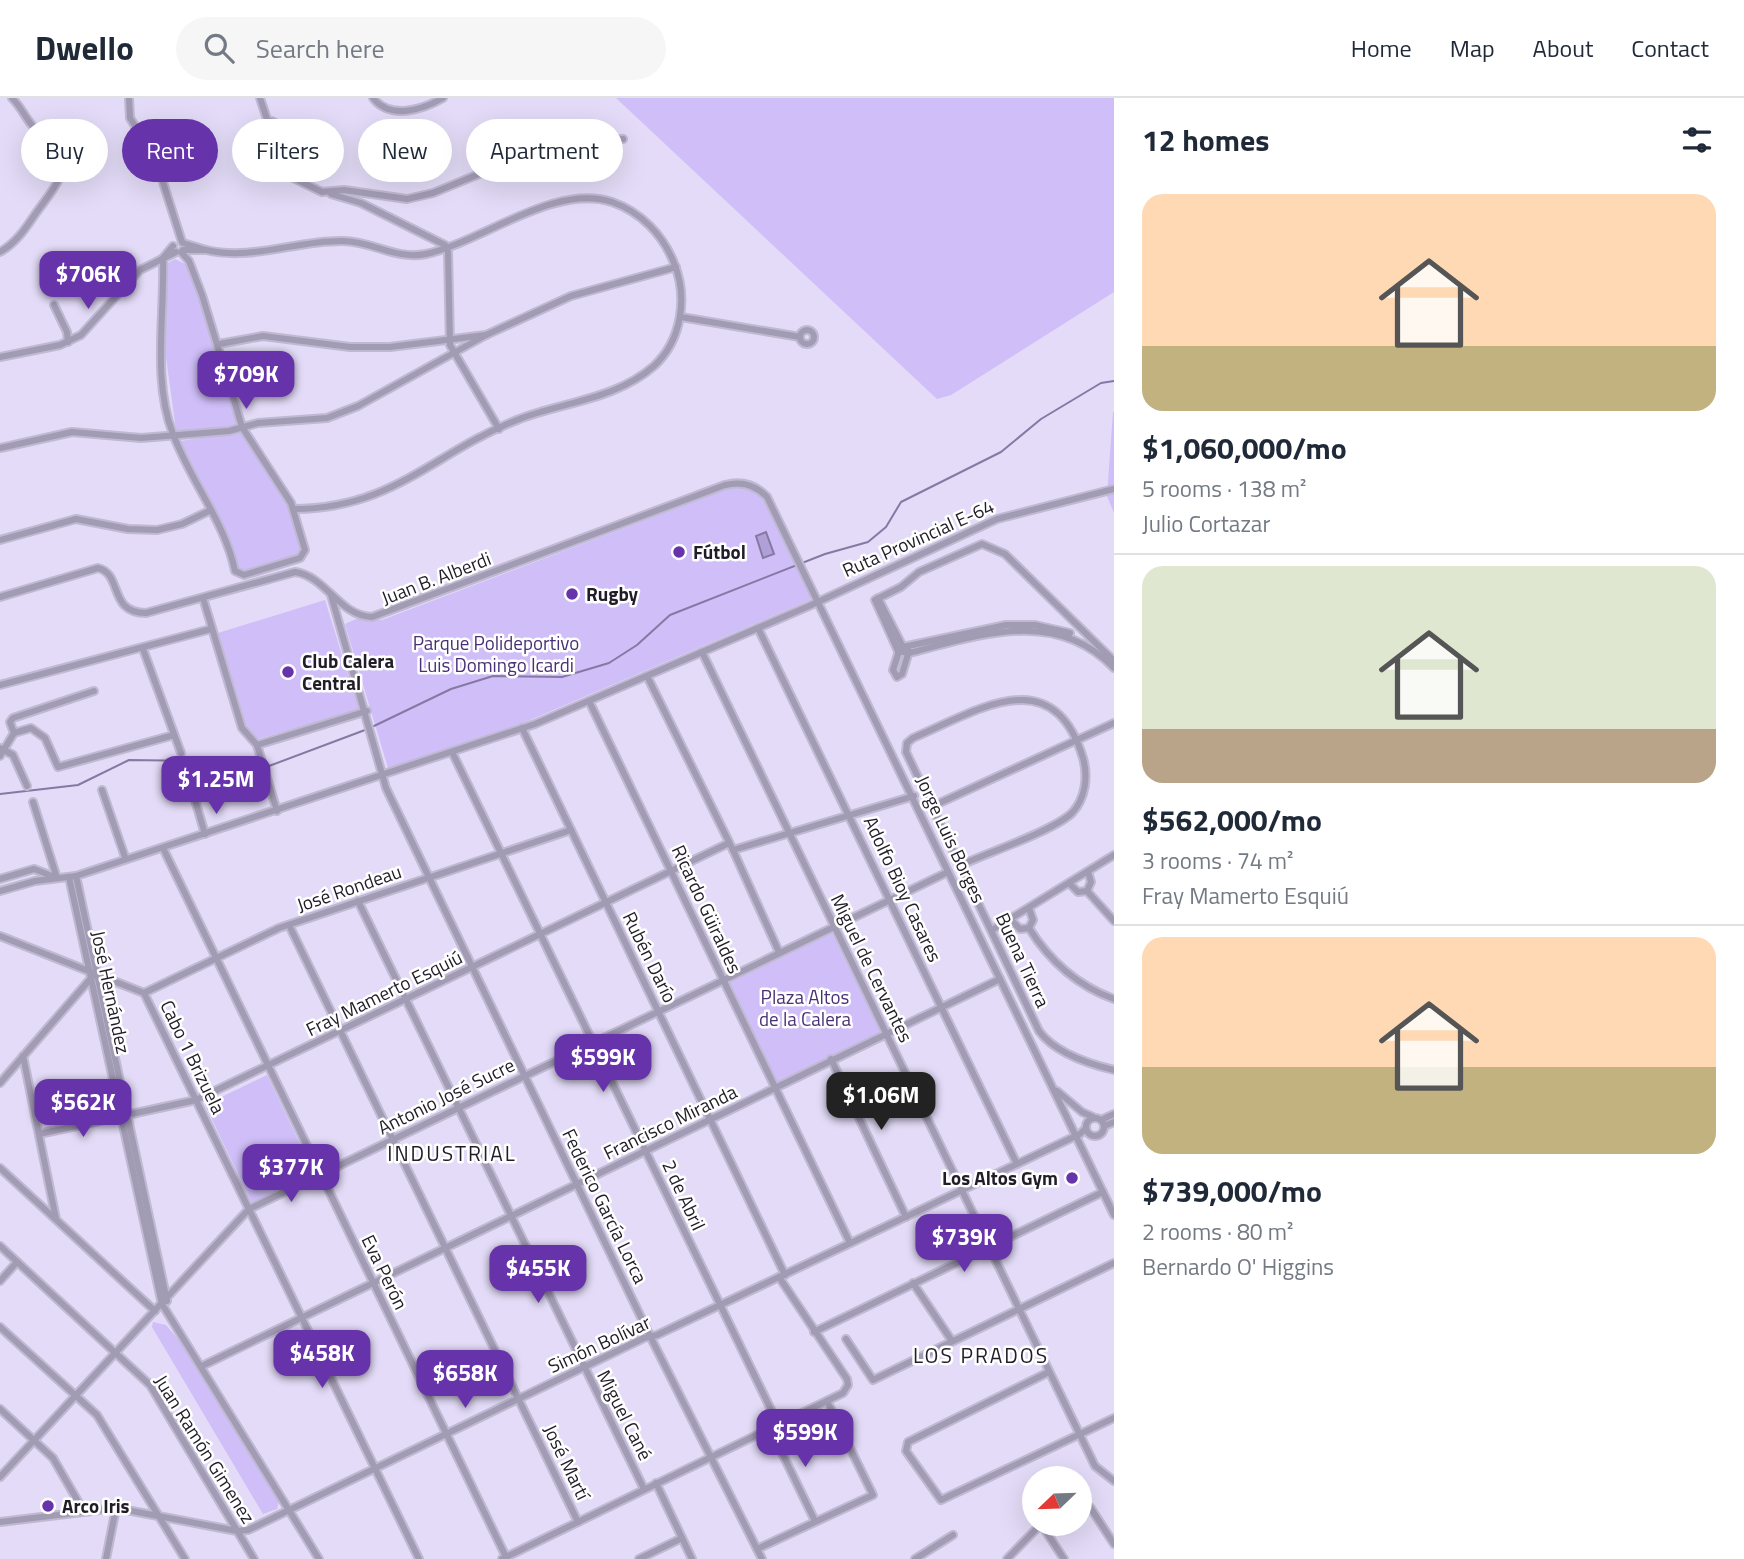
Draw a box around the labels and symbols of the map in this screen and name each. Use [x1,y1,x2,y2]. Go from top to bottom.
pin: $706K [39,252,137,311]
pin: $709K [197,352,295,411]
street label: Ruta Provincial E-64 [837,491,998,584]
place label: Fútbol [693,537,746,566]
street label: Juan B. Alberdi [377,543,495,612]
marker: Fútbol [671,544,687,560]
place label: Rugby [586,579,639,608]
marker: Rugby [564,586,580,602]
park label: Parque Polideportivo Luis Domingo Icardi [413,628,579,679]
place label: Club Calera Central [302,646,394,697]
marker: Club Calera Central [280,664,296,680]
pin: $1.25M [159,756,273,816]
street label: Jorge Luis Borges [909,770,994,908]
street label: Adolfo Bioy Casares [857,811,950,967]
street label: Ricardo Güiraldes [665,840,750,978]
street label: José Rondeau [293,856,405,919]
street label: Miguel de Cervantes [824,889,921,1047]
street label: Rubén Darío [616,906,685,1007]
street label: Buena Tierra [989,908,1058,1012]
street label: José Hernández [84,928,139,1056]
street label: Fray Mamerto Esquiú [301,942,467,1043]
park label: Plaza Altos de la Calera [759,982,851,1033]
street label: Cabo 1 Brizuela [153,995,234,1119]
pin: $599K [554,1034,652,1094]
street label: Antonio José Sucre [372,1050,519,1141]
pin: $1.06M [824,1072,938,1132]
street label: Francisco Miranda [598,1076,742,1166]
pin: $562K [34,1080,132,1139]
street label: Federico García Lorca [555,1123,656,1289]
district label: INDUSTRIAL [387,1137,517,1169]
pin: $377K [242,1144,340,1204]
street label: 2 de Abril [655,1155,713,1235]
place label: Los Altos Gym [942,1163,1058,1192]
marker: Los Altos Gym [1064,1170,1080,1186]
pin: $739K [915,1214,1013,1274]
street label: Eva Perón [355,1229,416,1314]
pin: $455K [489,1246,587,1305]
street label: Simón Bolívar [543,1307,655,1380]
pin: $458K [273,1330,371,1390]
district label: LOS PRADOS [913,1339,1049,1371]
pin: $658K [416,1350,514,1410]
street label: Miguel Cané [590,1365,661,1465]
street label: Juan Ramón Gimenez [148,1369,263,1529]
pin: $599K [756,1410,854,1469]
street label: José Martí [537,1419,599,1506]
north arrow [1022,1466,1092,1536]
place label: Arco Iris [62,1491,130,1520]
marker: Arco Iris [40,1498,56,1514]

